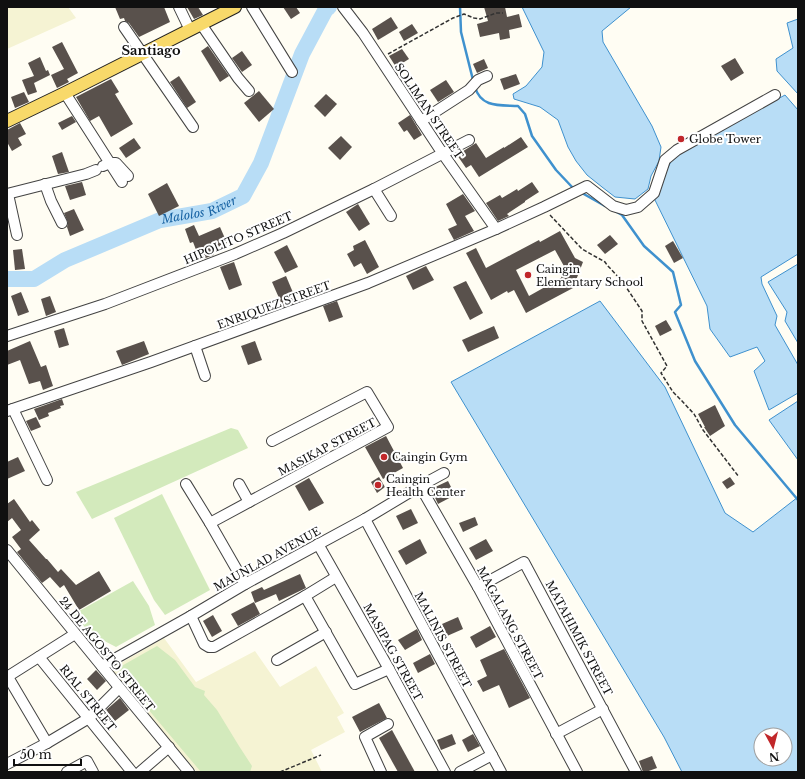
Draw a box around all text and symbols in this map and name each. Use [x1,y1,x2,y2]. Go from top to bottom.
district label: Santiago [121,42,181,59]
street label: SOLIMAN STREET [392,60,466,162]
place label: Globe Tower [689,132,762,146]
marker: Globe Tower [676,134,686,144]
water label: Malolos River [159,192,239,227]
street label: HIPOLITO STREET [182,209,295,267]
place label: Caingin Elementary School [536,262,644,289]
marker: Caingin Elementary School [523,270,533,280]
street label: ENRIQUEZ STREET [215,278,333,332]
street label: MASIKAP STREET [276,415,379,479]
place label: Caingin Gym [392,450,468,464]
marker: Caingin Gym [379,452,389,462]
place label: Caingin Health Center [386,472,466,499]
marker: Caingin Health Center [373,480,383,490]
street label: MAUNLAD AVENUE [211,524,323,594]
street label: MAGALANG STREET [474,564,546,682]
street label: MATAHIMIK STREET [543,578,615,698]
street label: MALINIS STREET [412,589,474,691]
street label: 24 DE AGOSTO STREET [56,594,158,714]
street label: MASIPAG STREET [360,601,426,703]
street label: RIAL STREET [57,662,119,734]
north arrow [753,727,793,767]
scale bar [14,741,81,767]
text: 50 m [20,747,52,762]
text: N [768,749,780,765]

